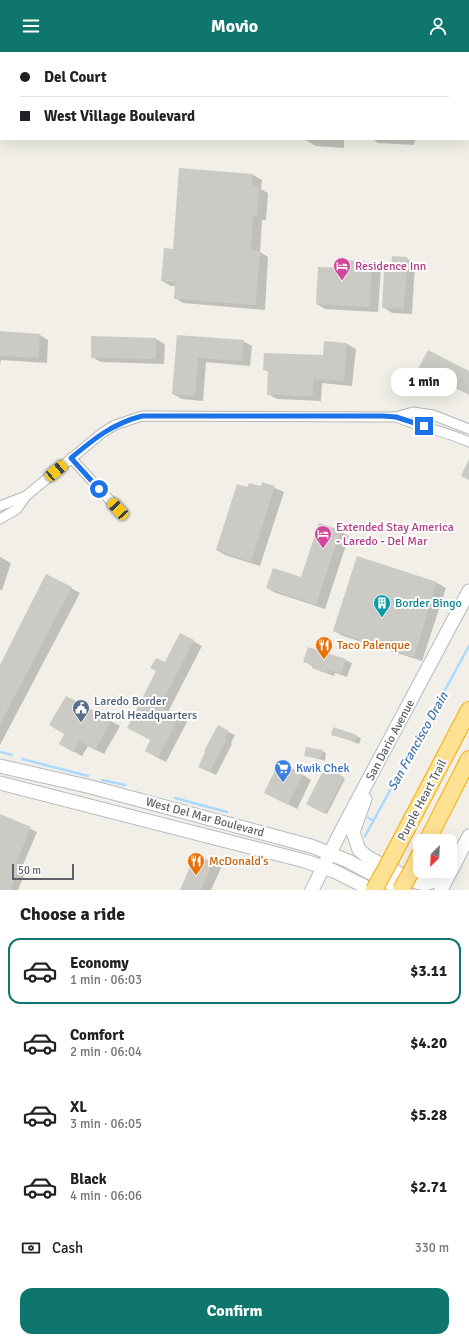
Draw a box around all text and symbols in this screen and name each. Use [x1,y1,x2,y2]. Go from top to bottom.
icon: menu [20,15,42,37]
text: Movio [211,15,258,37]
icon: person [427,15,449,37]
text: Del Court [44,68,107,86]
text: West Village Boulevard [44,107,195,125]
hotel icon: Residence Inn [332,256,352,281]
place label: Residence Inn [355,259,426,274]
callout: 1 min [391,368,457,396]
text: 1 min [408,374,440,390]
route end [415,417,433,435]
car [43,459,69,483]
route start [90,480,108,498]
car [105,496,131,522]
place label: Extended Stay America - Laredo - Del Mar [336,520,454,549]
hotel icon: Extended Stay America - Laredo - Del Mar [313,524,333,549]
building icon: Border Bingo [372,593,392,618]
place label: Border Bingo [395,596,462,611]
restaurant icon: Taco Palenque [314,635,334,660]
place label: Taco Palenque [337,638,410,653]
water label: San Francisco Drain [384,689,452,794]
place label: Laredo Border Patrol Headquarters [94,694,197,723]
street label: San Dario Avenue [363,697,418,783]
public building icon: Laredo Border Patrol Headquarters [71,698,91,723]
street label: Purple Heart Trail [395,756,450,844]
supermarket icon: Kwik Chek [273,758,293,783]
place label: Kwik Chek [296,761,349,776]
street label: West Del Mar Boulevard [144,794,266,841]
north arrow [413,834,457,878]
map controls [413,834,457,878]
restaurant icon: McDonald's [186,851,206,876]
place label: McDonald's [209,854,269,869]
scale bar [12,862,74,881]
text: 50 m [18,864,41,877]
text: Choose a ride [20,903,125,925]
icon: car [22,953,58,989]
text: Economy [70,954,129,972]
text: $3.11 [410,962,447,980]
text: 1 min · 06:03 [70,972,142,988]
icon: car [22,1025,58,1061]
text: Comfort [70,1026,124,1044]
text: $4.20 [410,1034,447,1052]
text: 2 min · 06:04 [70,1044,142,1060]
icon: car [22,1097,58,1133]
text: XL [70,1098,87,1116]
text: $5.28 [410,1106,447,1124]
text: 3 min · 06:05 [70,1116,142,1132]
icon: car [22,1169,58,1205]
text: Black [70,1170,107,1188]
text: $2.71 [410,1178,447,1196]
text: 4 min · 06:06 [70,1188,142,1204]
icon: cash [20,1237,42,1259]
text: Cash [52,1239,83,1257]
text: 330 m [415,1240,449,1256]
button: Confirm [20,1288,449,1334]

